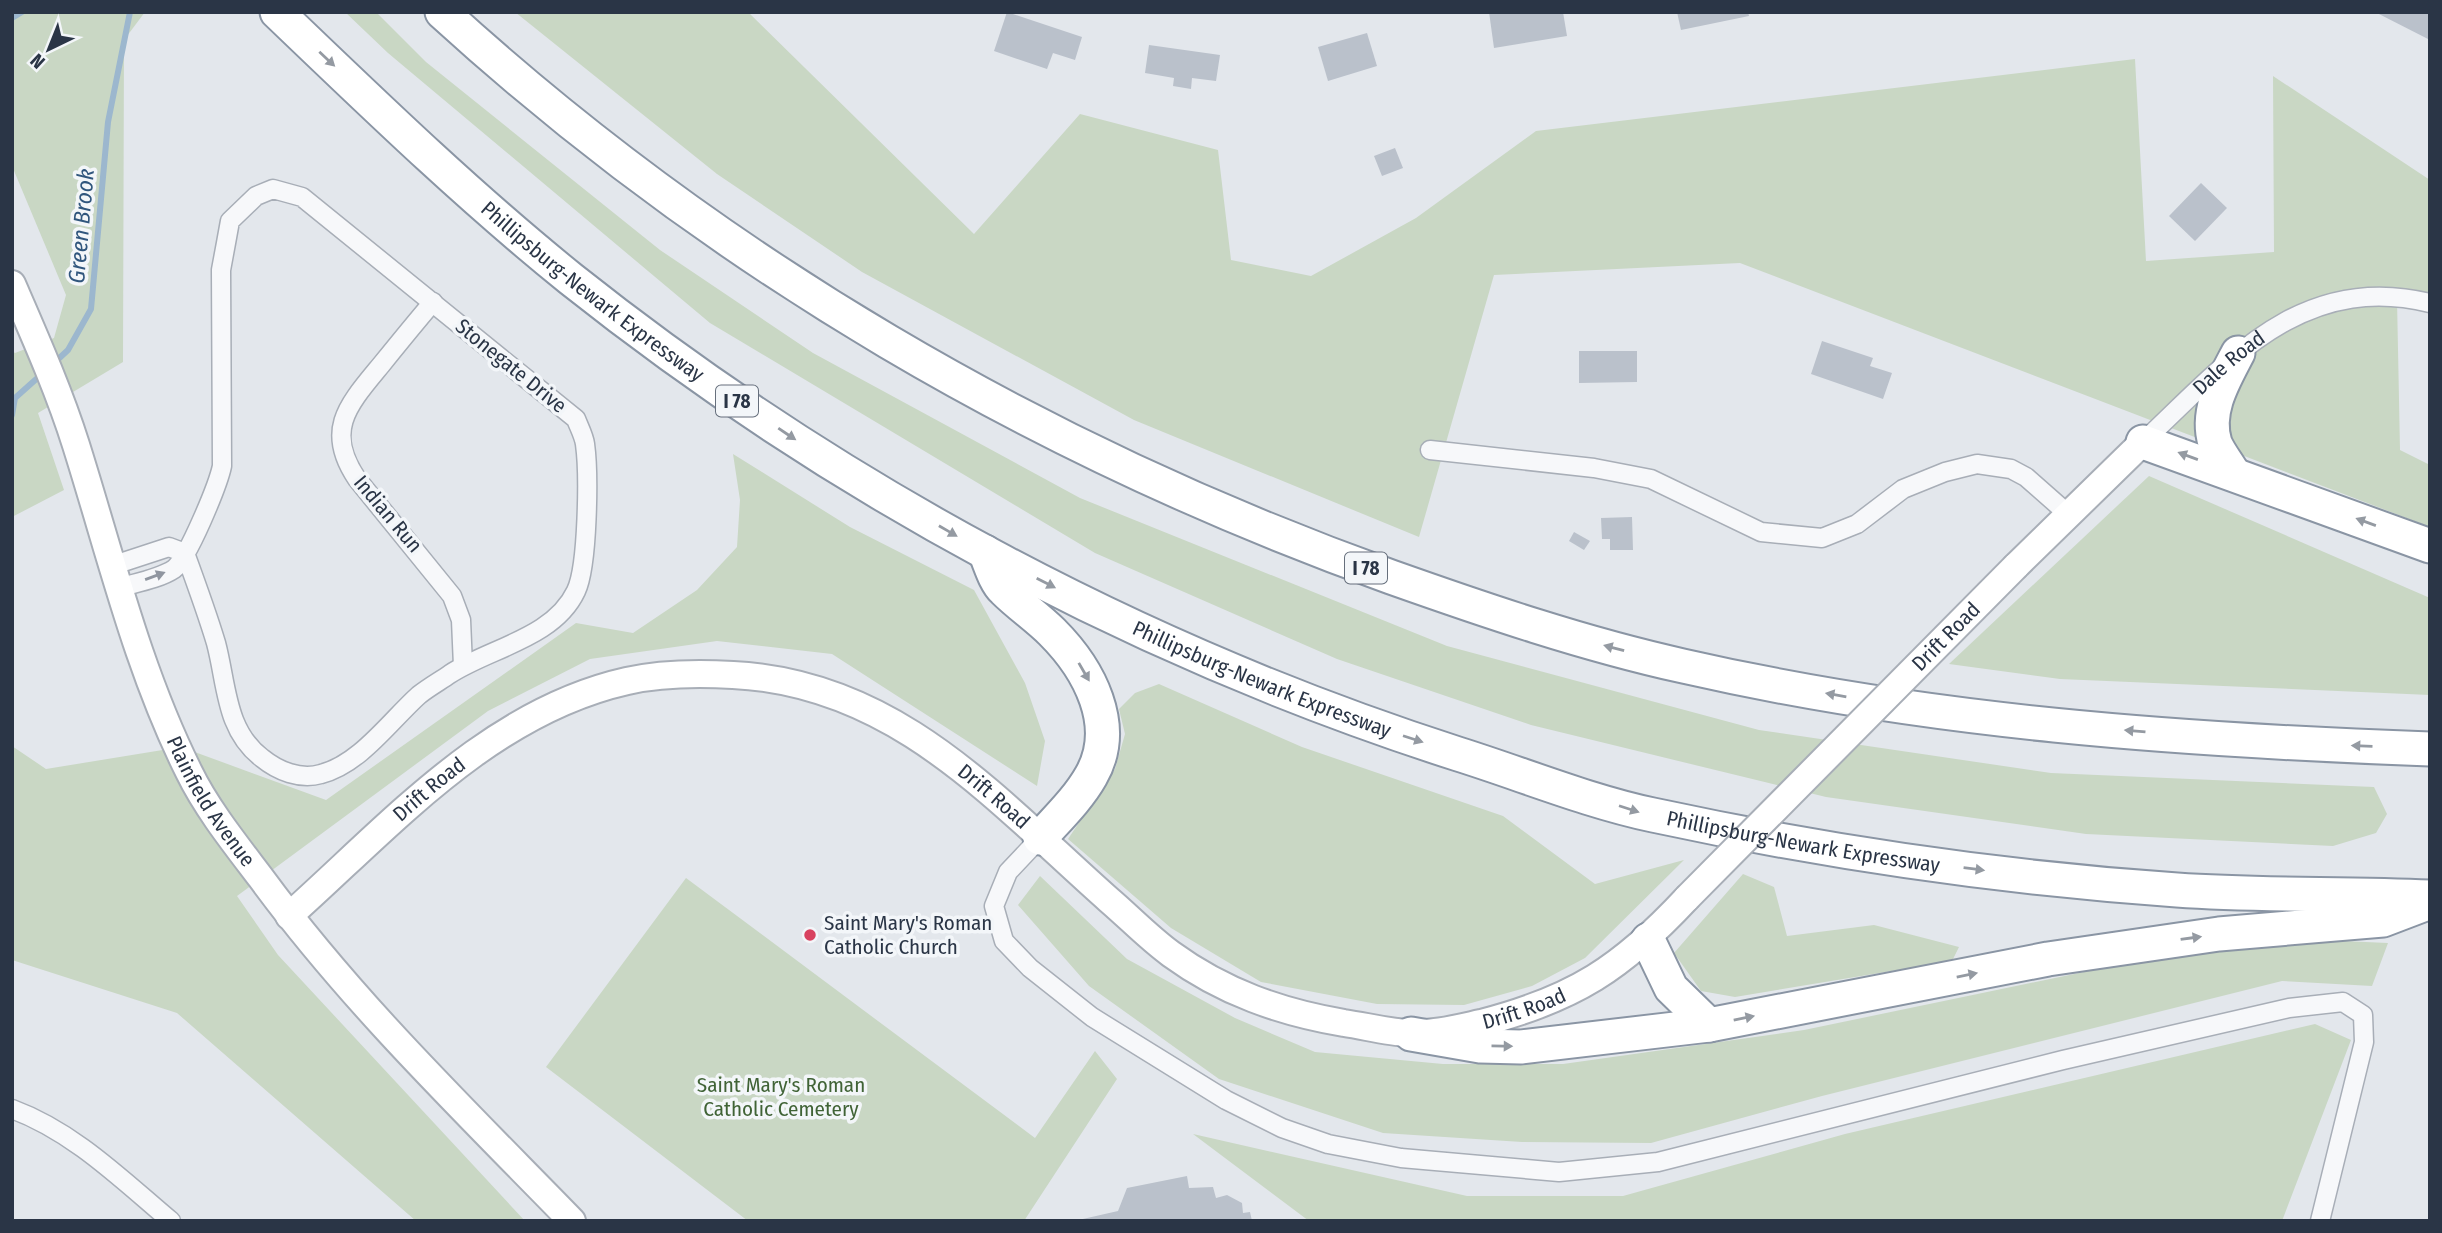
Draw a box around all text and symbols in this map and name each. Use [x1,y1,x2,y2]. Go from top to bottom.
north arrow [14,14,84,84]
text: N [26,49,50,73]
one-way arrow [318,51,335,68]
water label: Green Brook [62,168,100,284]
street label: Phillipsburg-Newark Expressway [476,196,710,388]
street label: Stonegate Drive [450,313,572,419]
street label: Dale Road [2187,325,2270,400]
road number: I 78 [716,386,758,416]
one-way arrow [777,427,796,440]
one-way arrow [2178,450,2199,461]
street label: Indian Run [348,470,428,558]
one-way arrow [2355,517,2376,528]
one-way arrow [938,525,957,538]
road number: I 78 [1345,552,1387,583]
one-way arrow [144,570,165,581]
one-way arrow [1036,577,1056,588]
street label: Drift Road [1906,597,1986,677]
street label: Phillipsburg-Newark Expressway [1128,615,1395,744]
one-way arrow [1602,642,1624,653]
one-way arrow [1078,662,1090,682]
one-way arrow [1825,689,1847,700]
one-way arrow [2123,725,2145,736]
street label: Plainfield Avenue [161,732,261,872]
one-way arrow [1402,734,1423,745]
one-way arrow [2350,740,2372,751]
street label: Drift Road [387,752,471,827]
street label: Drift Road [953,758,1035,834]
one-way arrow [1619,804,1640,814]
street label: Phillipsburg-Newark Expressway [1664,805,1942,878]
one-way arrow [1963,863,1985,874]
place label: Saint Mary's Roman Catholic Church [824,910,992,960]
marker: Saint Mary's Roman Catholic Church [802,927,818,943]
one-way arrow [2181,932,2203,943]
one-way arrow [1956,969,1978,980]
street label: Drift Road [1480,982,1570,1035]
one-way arrow [1733,1013,1755,1024]
one-way arrow [1492,1040,1514,1052]
park label: Saint Mary's Roman Catholic Cemetery [697,1072,865,1122]

